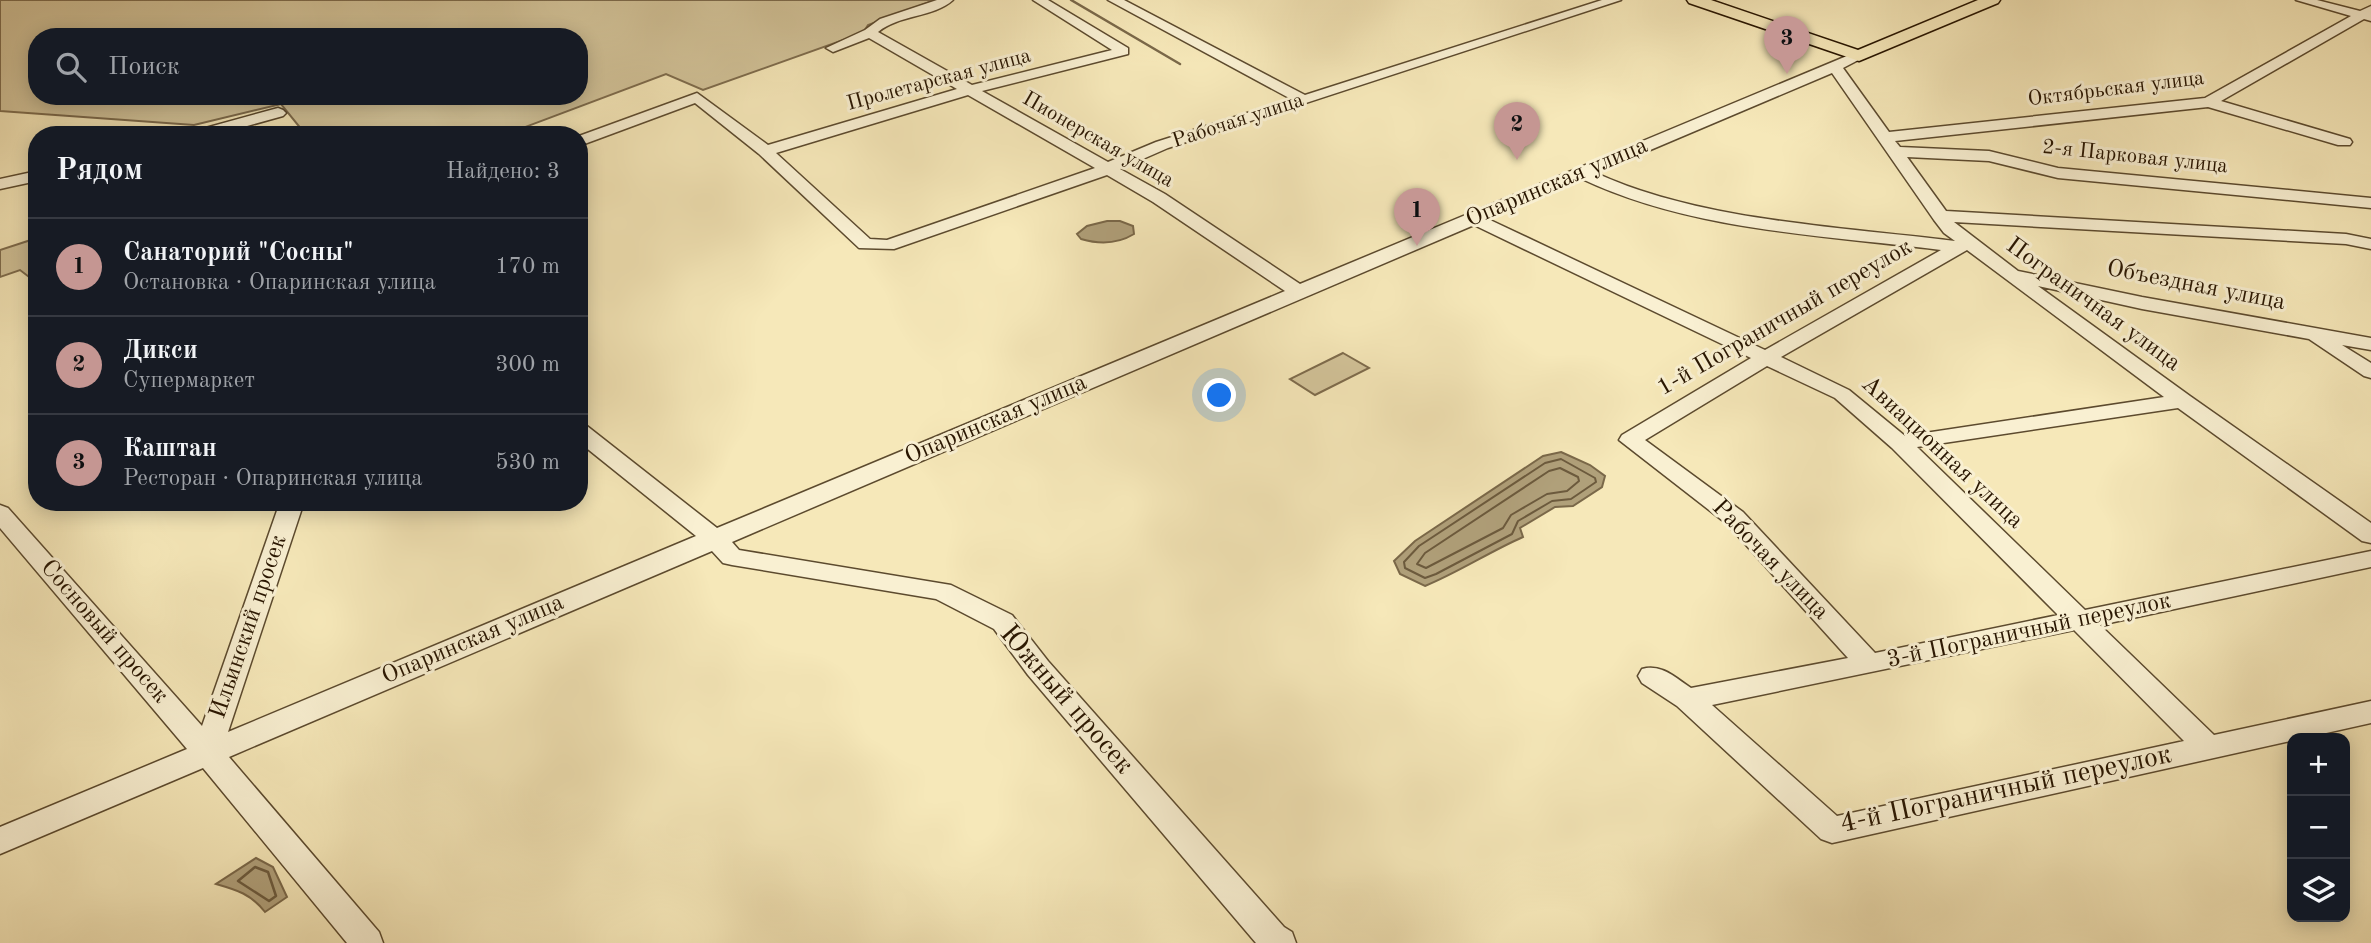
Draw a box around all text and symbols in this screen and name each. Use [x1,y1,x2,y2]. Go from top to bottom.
pin: 3 [1764,16,1810,74]
search box [28,28,588,105]
street label: Пролетарская улица [845,45,1033,115]
icon: search [52,48,90,86]
text: Поиск [108,54,180,80]
street label: Октябрьская улица [2027,68,2205,110]
street label: Пионерская улица [1019,88,1177,192]
street label: Рабочая улица [1170,90,1306,152]
pin: 2 [1494,102,1540,160]
street label: Опаринская улица [1462,134,1652,232]
street label: 2-я Парковая улица [2041,137,2229,177]
text: Рядом [56,156,143,186]
text: Найдено: 3 [446,160,560,183]
pin: 1 [1394,188,1440,246]
street label: Пограничная улица [2001,234,2185,376]
street label: 1-й Пограничный переулок [1654,235,1916,401]
text: Санаторий "Сосны" [123,240,354,266]
text: 1 [72,255,86,278]
text: 170 m [495,255,560,278]
street label: Объездная улица [2105,257,2288,315]
text: Остановка · Опаринская улица [123,271,436,294]
text: Дикси [123,338,198,364]
text: 2 [72,353,86,376]
text: 300 m [495,353,560,376]
text: Супермаркет [123,369,255,392]
street label: Опаринская улица [901,371,1091,469]
street label: Авиационная улица [1857,372,2028,534]
your location [1202,378,1236,412]
text: Каштан [123,436,217,462]
text: 3 [72,451,86,474]
text: 530 m [495,451,560,474]
text: Ресторан · Опаринская улица [123,467,423,490]
street label: Рабочая улица [1707,495,1833,625]
street label: Ильинский просек [206,532,292,722]
street label: Сосновый просек [35,556,173,708]
street label: 3-й Пограничный переулок [1885,589,2173,673]
street label: Опаринская улица [378,591,568,689]
street label: Южный просек [994,620,1138,780]
map controls [2287,733,2350,922]
button: + [2287,733,2350,796]
street label: 4-й Пограничный переулок [1838,741,2174,839]
button: − [2287,796,2350,859]
button: layers [2287,859,2350,922]

